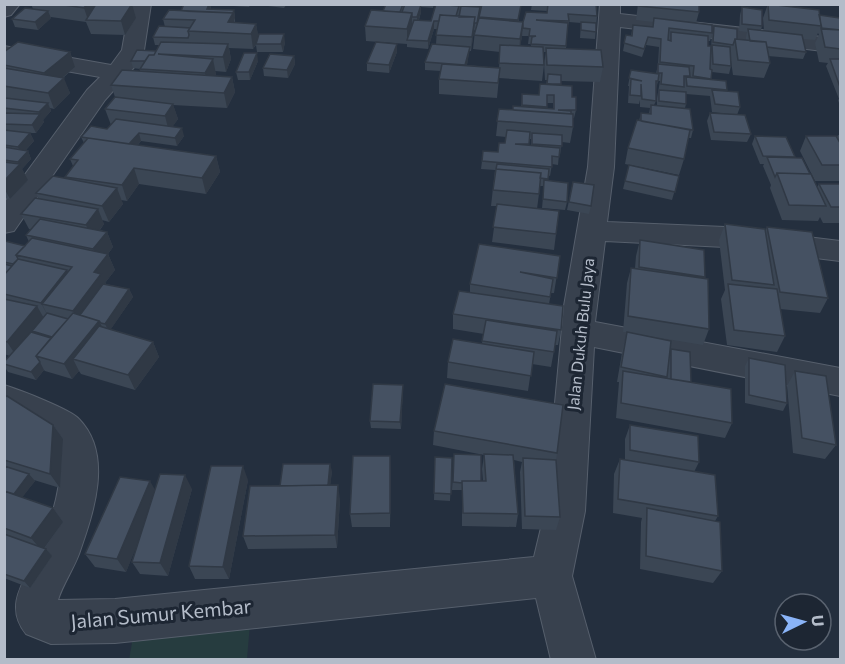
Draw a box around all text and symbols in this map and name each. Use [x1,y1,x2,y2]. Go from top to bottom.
street label: Jalan Dukuh Bulu Jaya [563,257,597,411]
north arrow [773,592,833,652]
street label: Jalan Sumur Kembar [70,593,252,633]
text: U [808,614,828,627]

